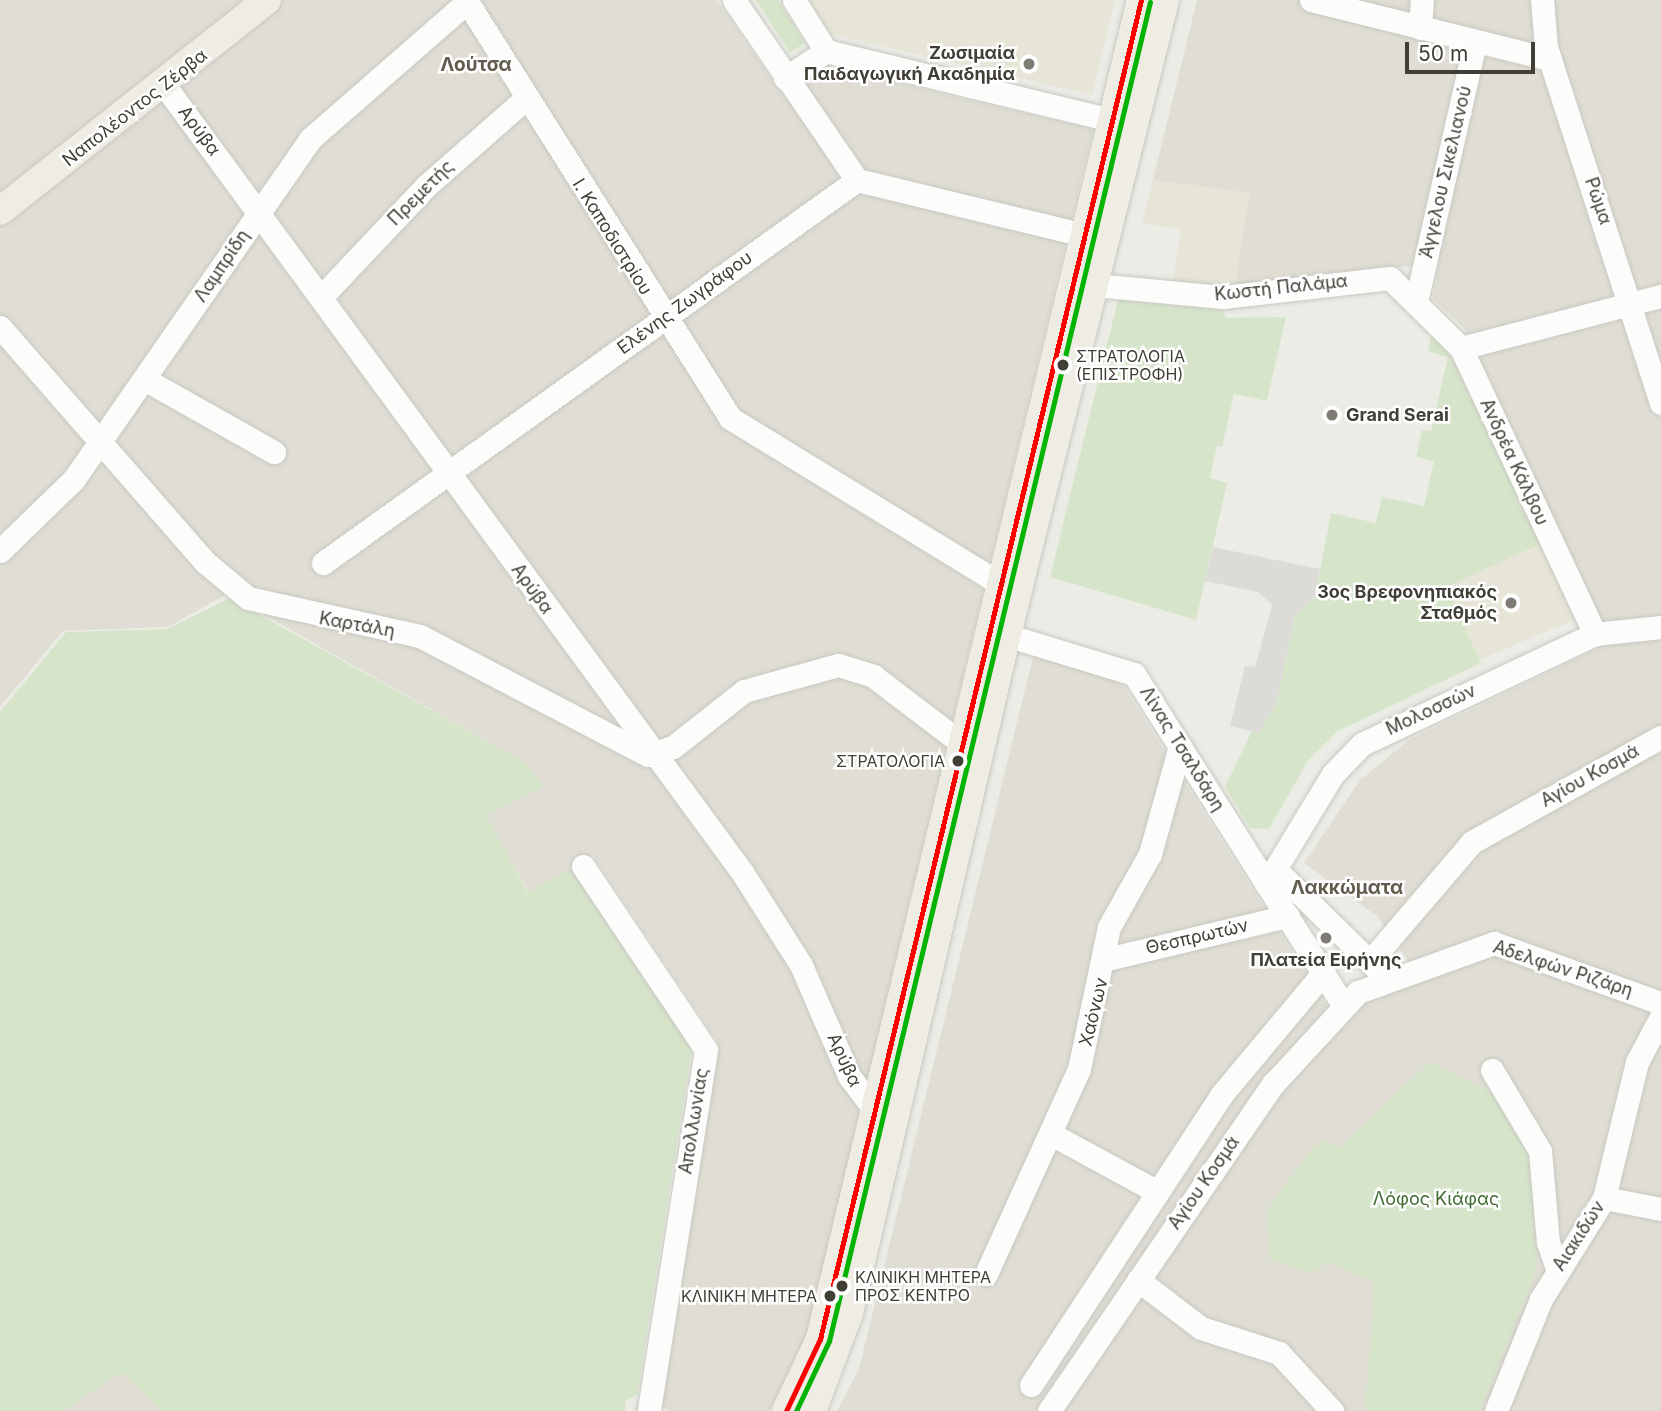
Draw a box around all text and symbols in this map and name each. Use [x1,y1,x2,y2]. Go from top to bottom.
scale bar [1409,28,1538,72]
text: 50 m [1418,41,1468,66]
place label: Ζωσιμαία Παιδαγωγική Ακαδημία [804,43,1015,86]
street label: Ναπολέοντος Ζέρβα [58,45,212,171]
district label: Λούτσα [440,54,512,76]
marker: Ζωσιμαία Παιδαγωγική Ακαδημία [1021,56,1037,72]
street label: Άγγελου Σικελιανού [1416,84,1476,260]
street label: Αρύβα [173,102,225,160]
street label: Πρεμετής [384,156,458,230]
street label: Ι. Καποδιστρίου [568,175,656,299]
street label: Ρώμα [1580,175,1616,227]
street label: Λαμπρίδη [190,226,254,306]
street label: Ελένης Ζωγράφου [613,247,757,359]
street label: Κωστή Παλάμα [1213,270,1349,306]
place label: ΣΤΡΑΤΟΛΟΓΙΑ (ΕΠΙΣΤΡΟΦΗ) [1076,346,1185,384]
marker: ΣΤΡΑΤΟΛΟΓΙΑ (ΕΠΙΣΤΡΟΦΗ) [1056,358,1070,372]
street label: Ανδρέα Κάλβου [1475,395,1553,529]
place label: Grand Serai [1346,404,1449,426]
marker: Grand Serai [1324,407,1340,423]
street label: Αρύβα [507,560,557,618]
place label: 3ος Βρεφονηπιακός Σταθμός [1317,582,1497,624]
marker: 3ος Βρεφονηπιακός Σταθμός [1503,595,1519,611]
street label: Καρτάλη [317,608,397,642]
street label: Μολοσσών [1383,680,1479,740]
street label: Λίνας Τσαλδάρη [1135,683,1229,815]
street label: Αγίου Κοσμά [1537,740,1643,812]
place label: ΣΤΡΑΤΟΛΟΓΙΑ [836,751,945,771]
marker: ΣΤΡΑΤΟΛΟΓΙΑ [951,754,965,768]
district label: Λακκώματα [1291,877,1403,899]
street label: Θεσπρωτών [1144,915,1250,959]
marker: Πλατεία Ειρήνης [1318,930,1334,946]
street label: Αδελφών Ριζάρη [1490,936,1636,1002]
place label: Πλατεία Ειρήνης [1250,949,1402,971]
street label: Χαόνων [1075,976,1113,1048]
street label: Αρύβα [822,1030,866,1090]
street label: Απολλωνίας [675,1066,713,1176]
street label: Αγίου Κοσμά [1164,1132,1244,1234]
park label: Λόφος Κιάφας [1373,1188,1499,1210]
street label: Αιακιδών [1548,1197,1610,1275]
place label: ΚΛΙΝΙΚΗ ΜΗΤΕΡΑ ΠΡΟΣ ΚΕΝΤΡΟ [855,1267,991,1305]
marker: ΚΛΙΝΙΚΗ ΜΗΤΕΡΑ ΠΡΟΣ ΚΕΝΤΡΟ [835,1279,849,1293]
place label: ΚΛΙΝΙΚΗ ΜΗΤΕΡΑ [681,1286,817,1306]
marker: ΚΛΙΝΙΚΗ ΜΗΤΕΡΑ [823,1289,837,1303]

